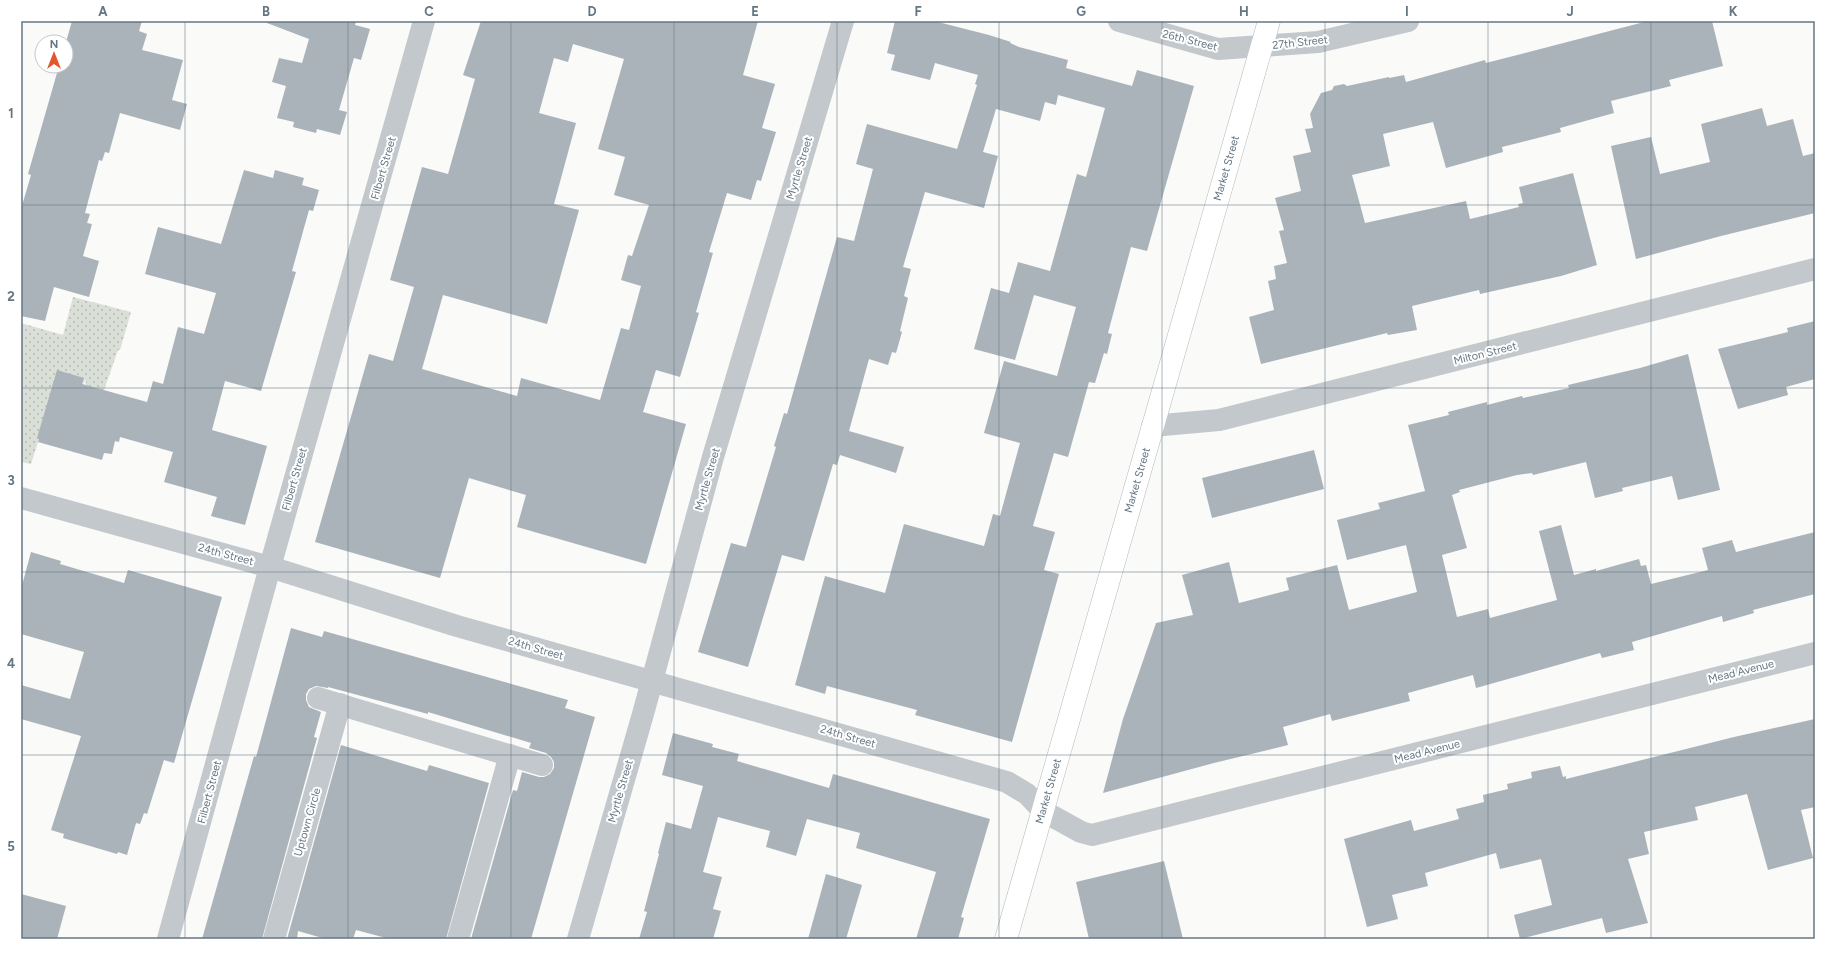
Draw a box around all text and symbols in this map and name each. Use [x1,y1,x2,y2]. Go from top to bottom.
text: A [98,4,108,19]
text: B [262,4,270,19]
text: C [424,4,434,19]
text: D [587,4,597,19]
text: E [751,4,759,19]
text: F [914,4,922,19]
text: G [1076,4,1086,19]
text: H [1239,4,1249,19]
text: I [1405,4,1409,19]
text: J [1566,4,1574,19]
text: K [1729,4,1738,19]
street label: 26th Street [1161,27,1219,54]
street label: 27th Street [1272,33,1329,52]
north arrow [34,34,74,74]
text: N [50,38,58,51]
text: 1 [8,106,14,121]
street label: Market Street [1211,134,1242,202]
street label: Filbert Street [368,135,399,201]
street label: Myrtle Street [784,135,815,201]
text: 2 [7,289,15,304]
street label: Milton Street [1452,339,1518,368]
street label: Filbert Street [279,446,310,512]
street label: Myrtle Street [692,446,723,512]
street label: Market Street [1122,446,1153,514]
text: 3 [7,473,15,488]
street label: 24th Street [197,541,255,568]
street label: 24th Street [507,634,565,663]
text: 4 [7,656,15,671]
street label: Mead Avenue [1707,657,1775,686]
street label: 24th Street [819,722,877,751]
street label: Mead Avenue [1393,737,1461,766]
street label: Market Street [1033,757,1064,825]
street label: Myrtle Street [605,758,636,824]
street label: Filbert Street [195,759,224,825]
street label: Uptown Circle [291,786,323,858]
text: 5 [7,839,15,854]

